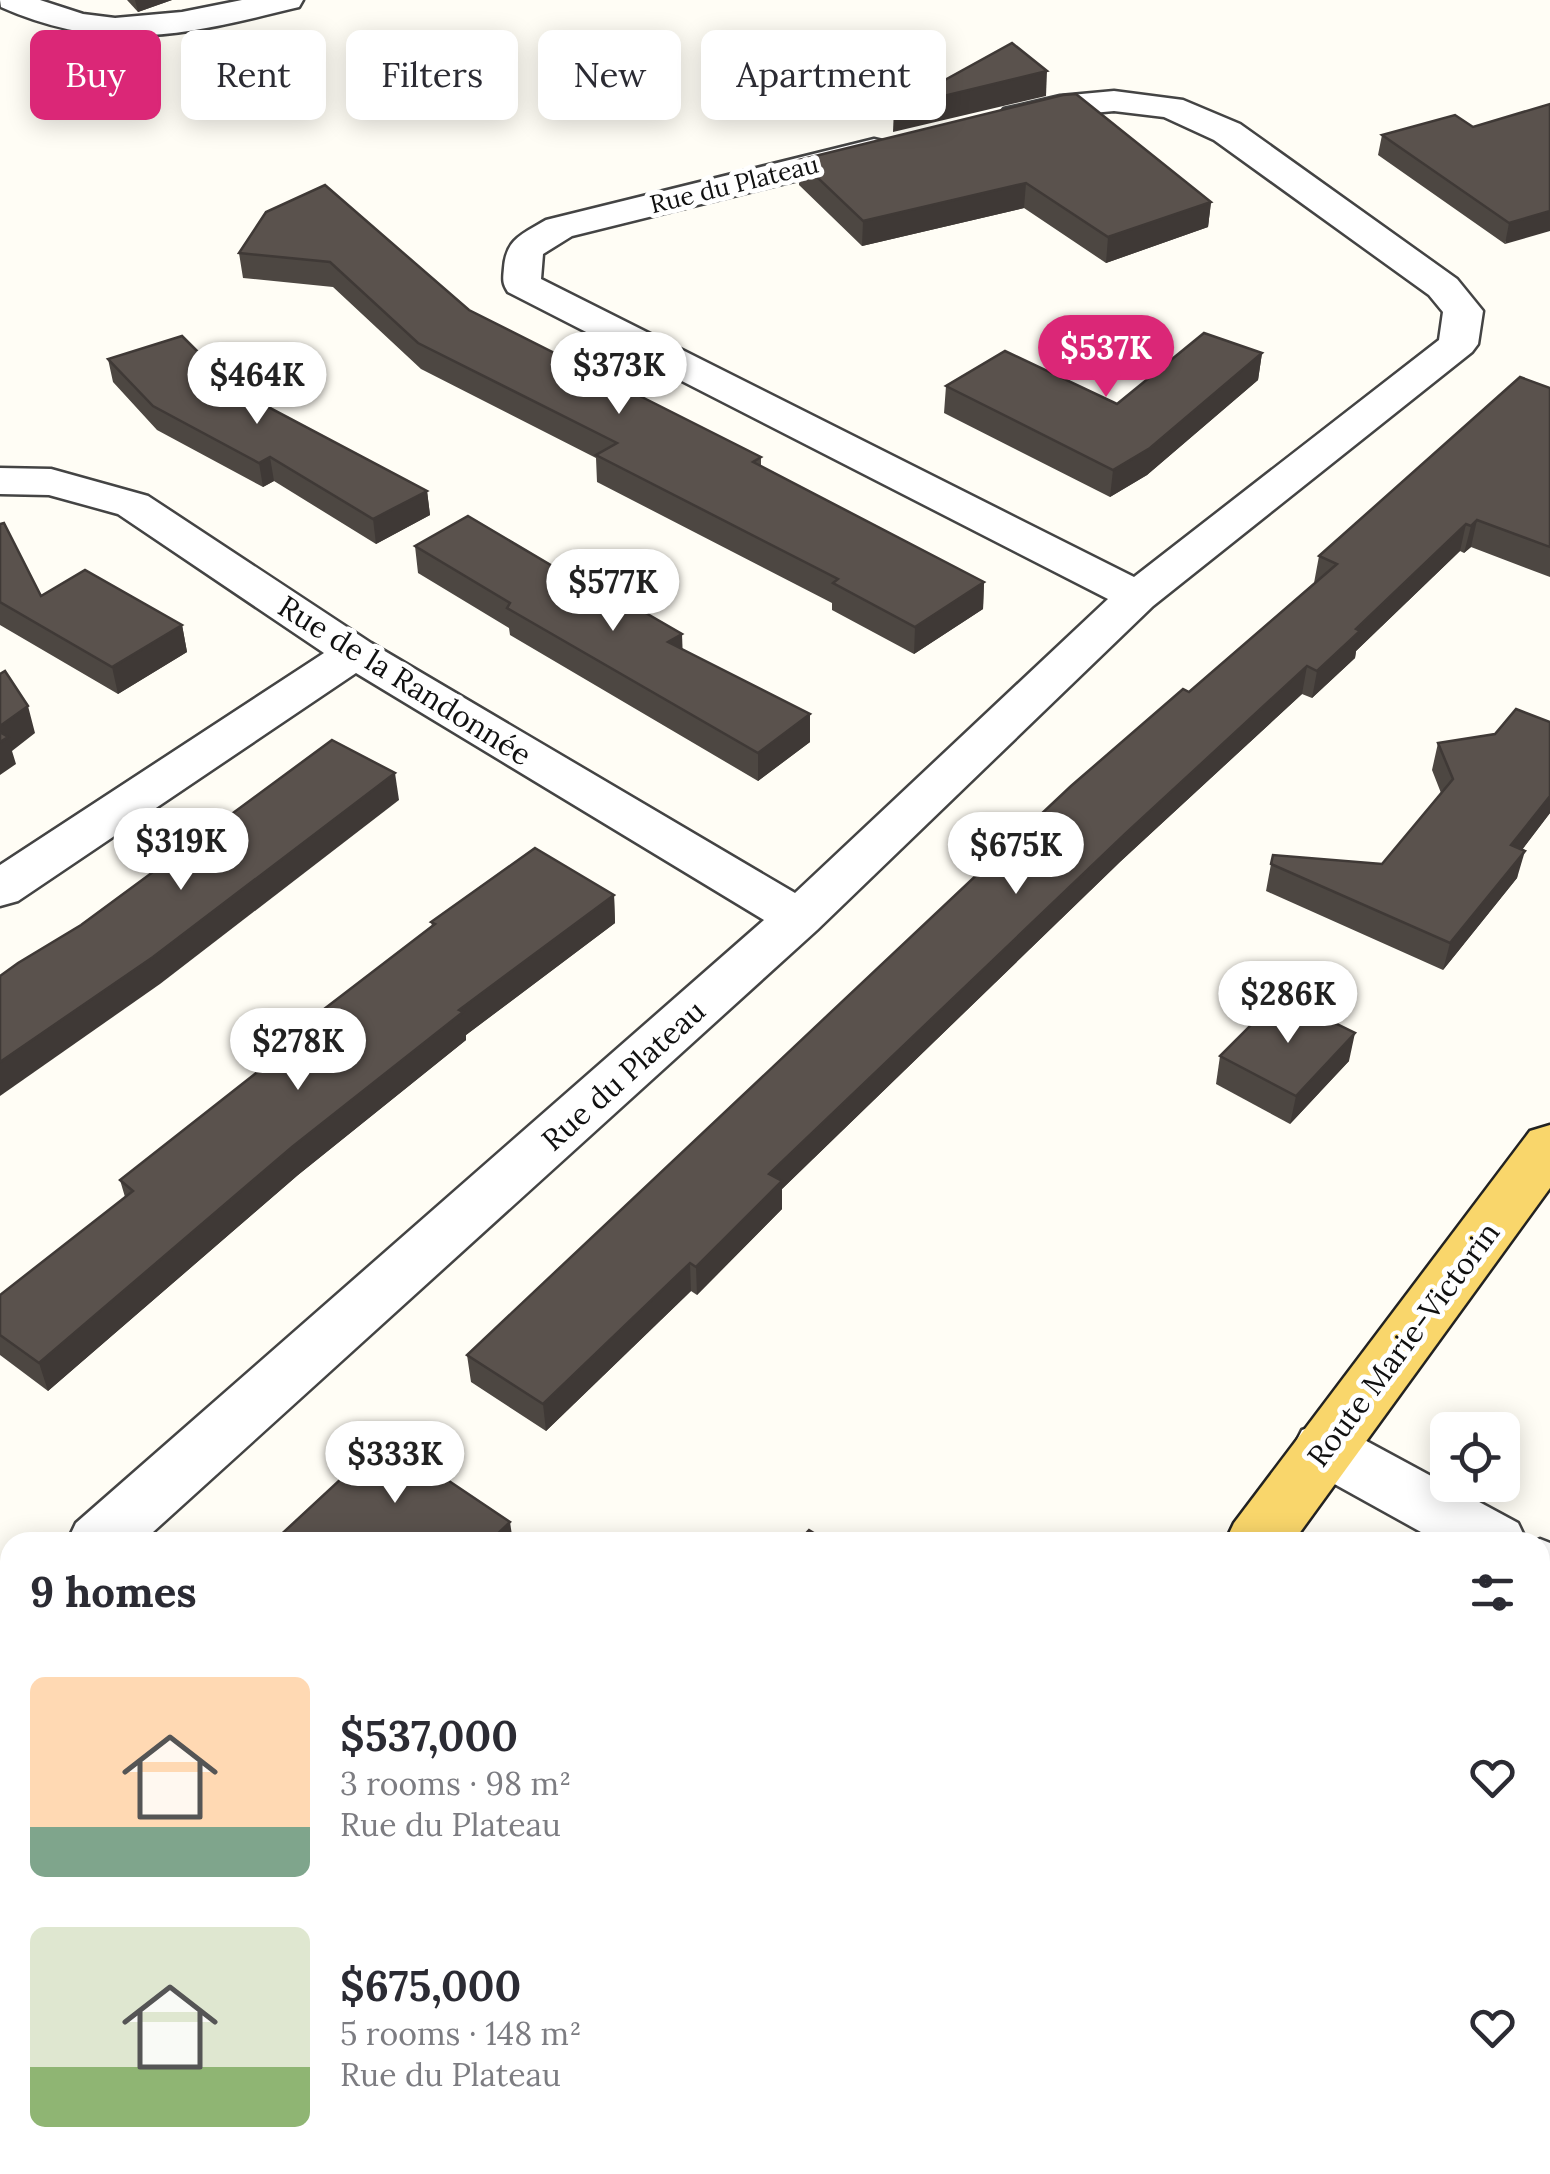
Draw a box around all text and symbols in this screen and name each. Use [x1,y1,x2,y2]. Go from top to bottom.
chip: Buy [30,30,161,120]
chip: Rent [181,30,326,120]
chip: Filters [346,30,518,120]
chip: New [538,30,681,120]
chip: Apartment [701,30,946,120]
street label: Rue du Plateau [646,148,822,220]
pin: $537K [1036,315,1176,400]
text: $537K [1060,327,1152,368]
pin: $373K [549,332,689,417]
pin: $464K [187,342,327,427]
text: $373K [573,344,665,385]
text: $464K [209,354,305,395]
pin: $577K [543,549,683,634]
text: $577K [568,561,658,602]
street label: Rue de la Randonnée [271,587,539,773]
pin: $319K [111,808,251,893]
pin: $675K [946,812,1086,897]
text: $319K [136,820,226,861]
text: $675K [970,824,1062,865]
pin: $286K [1218,961,1358,1046]
text: $286K [1240,973,1336,1014]
street label: Rue du Plateau [533,992,713,1158]
pin: $278K [228,1008,368,1093]
text: $278K [252,1020,344,1061]
street label: Route Marie-Victorin [1299,1214,1507,1474]
map controls [1430,1412,1520,1502]
button: locate [1430,1412,1520,1502]
pin: $333K [325,1421,465,1506]
text: $333K [347,1433,443,1474]
text: 9 homes [30,1565,197,1619]
icon: filters [1465,1565,1520,1620]
text: $537,000 [340,1709,518,1763]
icon: home [110,1717,230,1837]
icon: heart [1465,1750,1520,1805]
text: 3 rooms · 98 m² [340,1763,571,1804]
text: Rue du Plateau [340,1804,561,1845]
text: $675,000 [340,1959,521,2013]
icon: home [110,1967,230,2087]
icon: heart [1465,2000,1520,2055]
text: 5 rooms · 148 m² [340,2013,582,2054]
text: Rue du Plateau [340,2054,561,2095]

